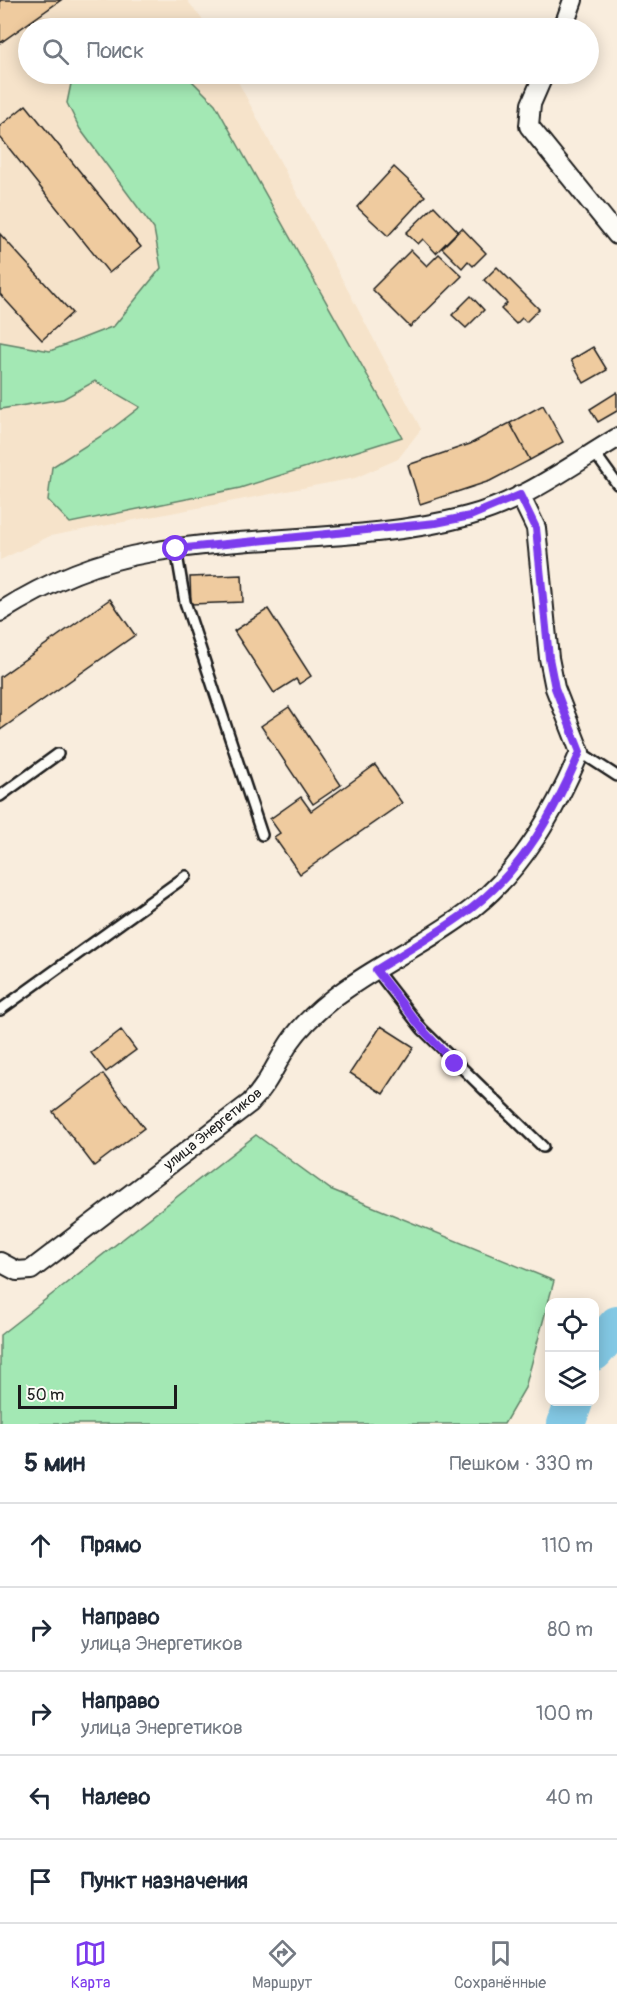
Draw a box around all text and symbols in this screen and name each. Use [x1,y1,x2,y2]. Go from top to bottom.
search box [18,18,599,84]
icon: search [39,35,72,68]
text: Поиск [87,37,144,65]
route start [162,535,188,561]
route end [441,1050,467,1076]
street label: улица Энергетиков [159,1083,266,1175]
map controls [545,1298,599,1406]
button: locate [545,1298,599,1352]
button: layers [545,1352,599,1406]
scale bar [18,1382,177,1410]
text: 50 m [27,1385,64,1405]
text: 5 мин [24,1447,85,1479]
text: Пешком · 330 m [450,1451,593,1476]
icon: ahead [24,1529,57,1562]
text: Прямо [81,1531,141,1559]
text: 110 m [542,1533,593,1558]
text: Направо [81,1603,160,1631]
icon: right [24,1613,57,1646]
text: 80 m [547,1617,593,1642]
text: улица Энергетиков [81,1631,243,1656]
text: Направо [81,1687,160,1715]
icon: right [24,1697,57,1730]
text: 100 m [536,1701,593,1726]
text: улица Энергетиков [81,1715,243,1740]
icon: left [24,1781,57,1814]
text: Налево [81,1783,150,1811]
text: 40 m [546,1785,593,1810]
icon: arrive [24,1865,57,1898]
text: Пункт назначения [81,1867,248,1895]
tab: Карта [71,1937,110,1993]
tab: Маршрут [252,1937,312,1993]
tab: Сохранённые [454,1937,546,1993]

